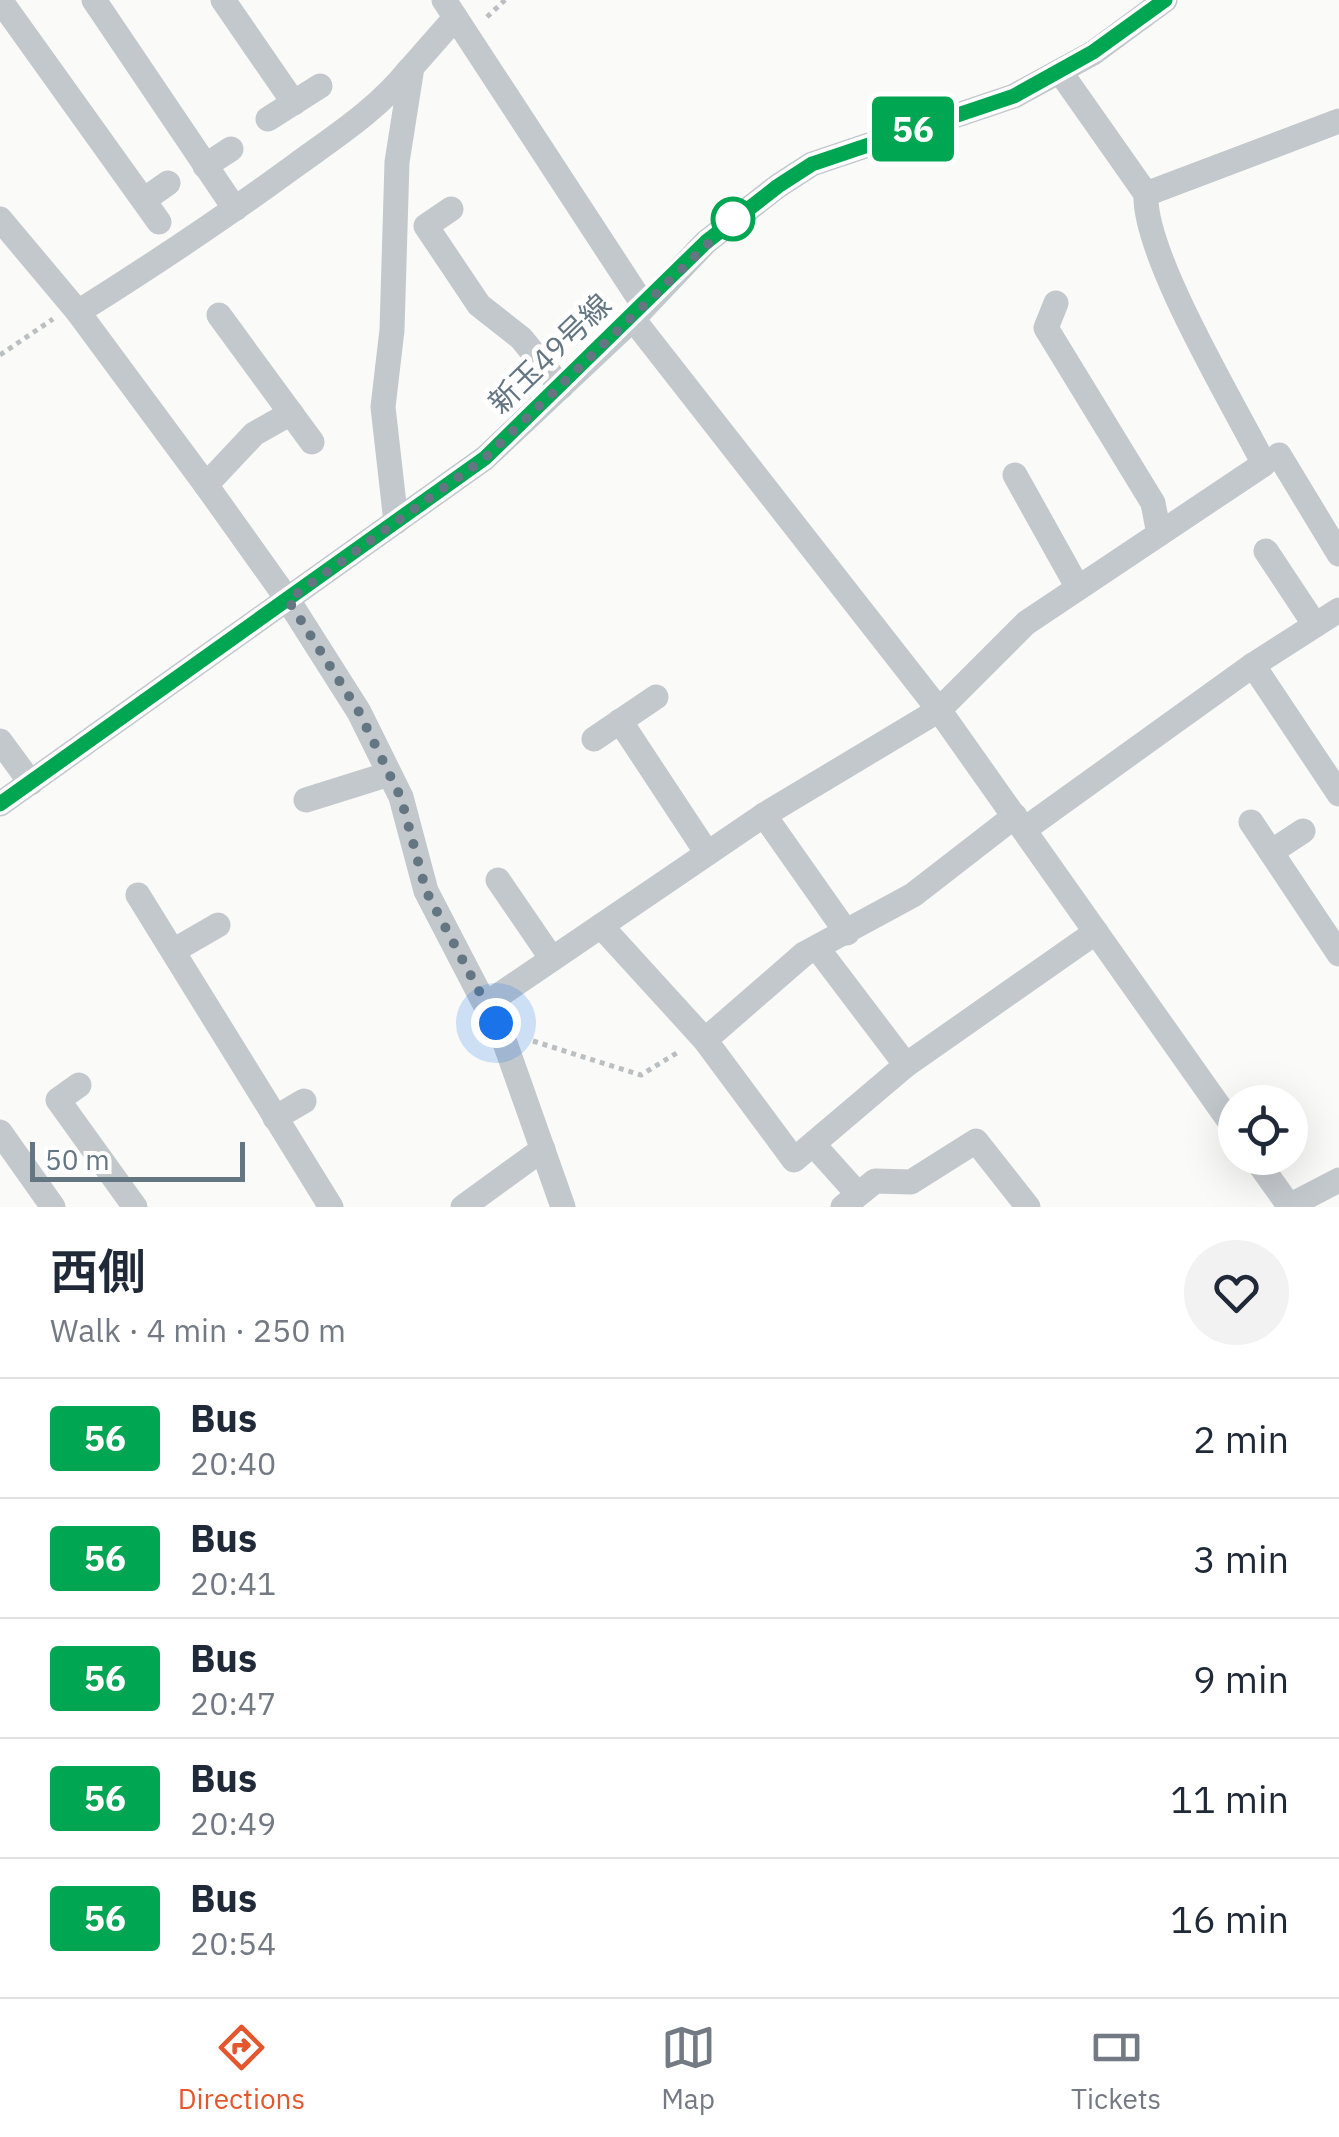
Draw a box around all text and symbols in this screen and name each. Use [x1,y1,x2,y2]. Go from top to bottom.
line badge: 56 [868,96,958,162]
text: 56 [892,106,934,152]
unlabelled marker [712,198,754,240]
street label: 新玉49号線 [479,285,619,421]
your location [471,998,521,1048]
map controls [1218,1085,1308,1175]
button: locate [1218,1085,1308,1175]
scale bar [30,1137,245,1182]
text: 50 m [45,1141,110,1178]
text: 西側 [50,1240,146,1302]
button: heart [1184,1240,1289,1345]
text: Walk · 4 min · 250 m [50,1309,346,1351]
text: Bus [190,1393,257,1442]
text: 2 min [1193,1414,1289,1463]
text: 56 [84,1415,126,1461]
text: 20:40 [190,1442,276,1484]
text: Bus [190,1513,257,1562]
text: 3 min [1193,1534,1289,1583]
text: 56 [84,1535,126,1581]
text: 20:41 [190,1562,276,1604]
text: Bus [190,1633,257,1682]
text: 9 min [1193,1654,1289,1703]
text: 56 [84,1655,126,1701]
text: 20:47 [190,1682,276,1724]
text: Bus [190,1753,257,1802]
text: 11 min [1170,1774,1289,1823]
text: 56 [84,1775,126,1821]
text: 20:49 [190,1802,276,1844]
text: Bus [190,1873,257,1922]
text: 16 min [1170,1894,1289,1943]
text: 56 [84,1895,126,1941]
text: 20:54 [190,1922,276,1964]
tab: Directions [178,2020,305,2117]
tab: Map [661,2020,716,2117]
tab: Tickets [1071,2020,1161,2117]

